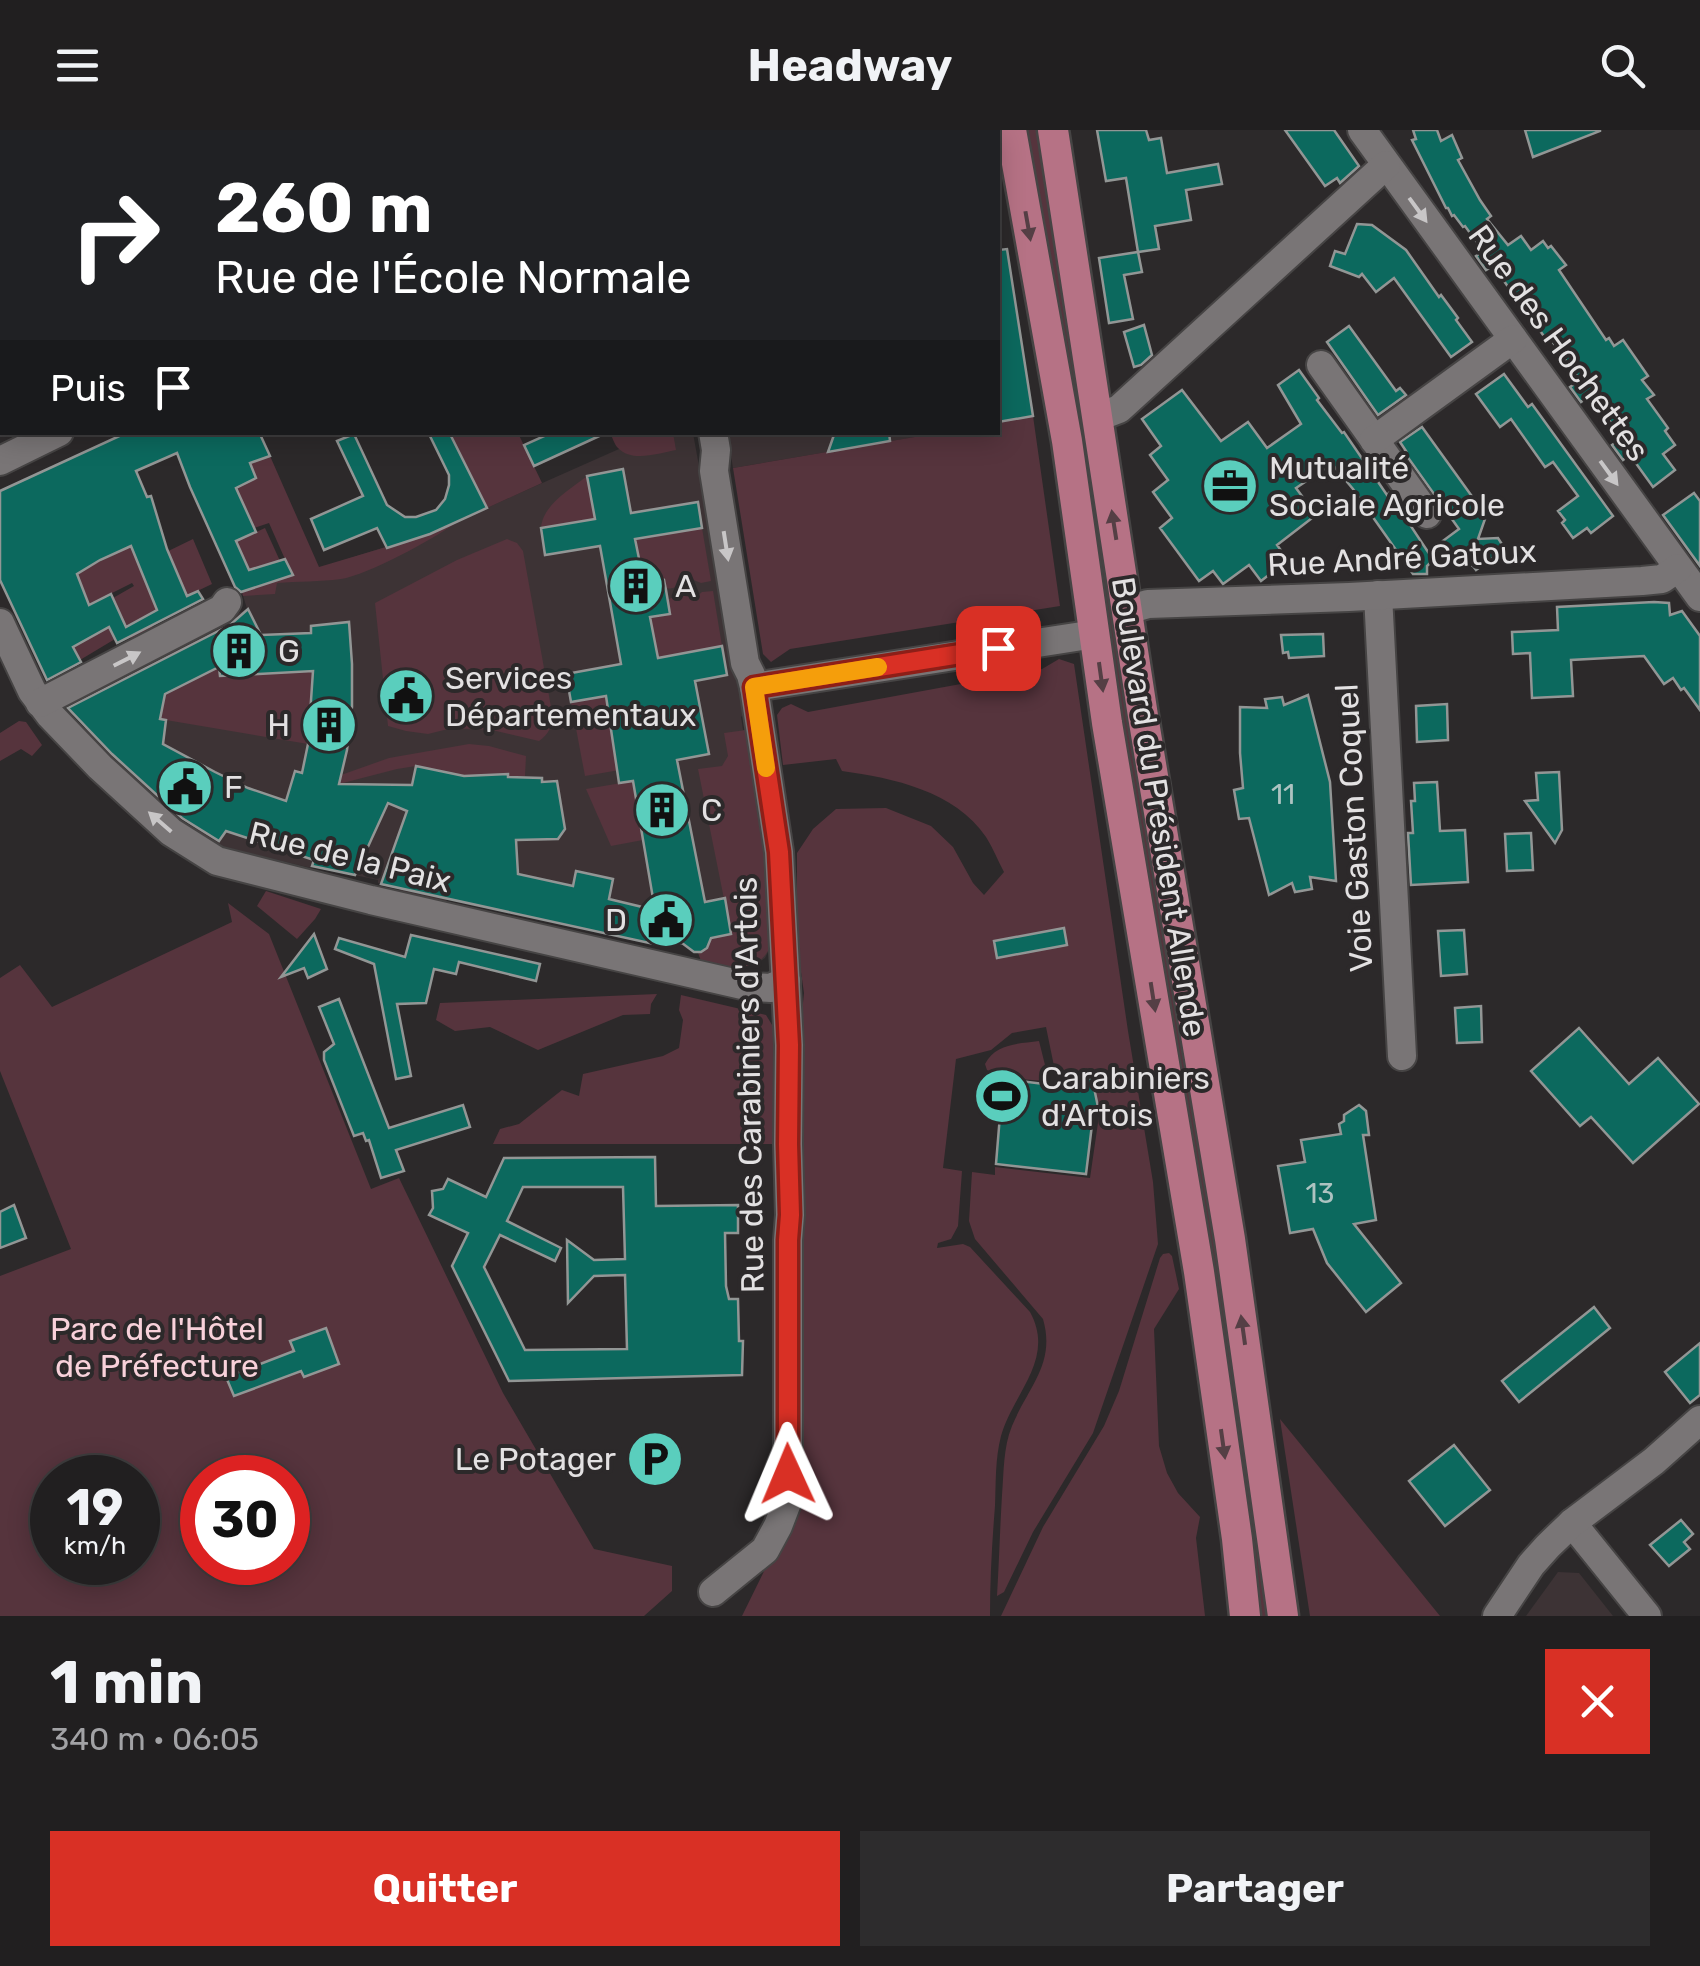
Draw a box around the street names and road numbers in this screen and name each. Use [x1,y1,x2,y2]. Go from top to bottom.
street label: Rue des Hochettes [1461,218,1657,468]
street label: Rue André Gatoux [1267,532,1537,584]
street label: Boulevard du Président Allende [1104,574,1214,1040]
street label: Voie Gaston Coquel [1327,683,1381,973]
street label: Rue de la Paix [245,814,455,900]
street label: Rue des Carabiniers d'Artois [726,877,772,1293]

